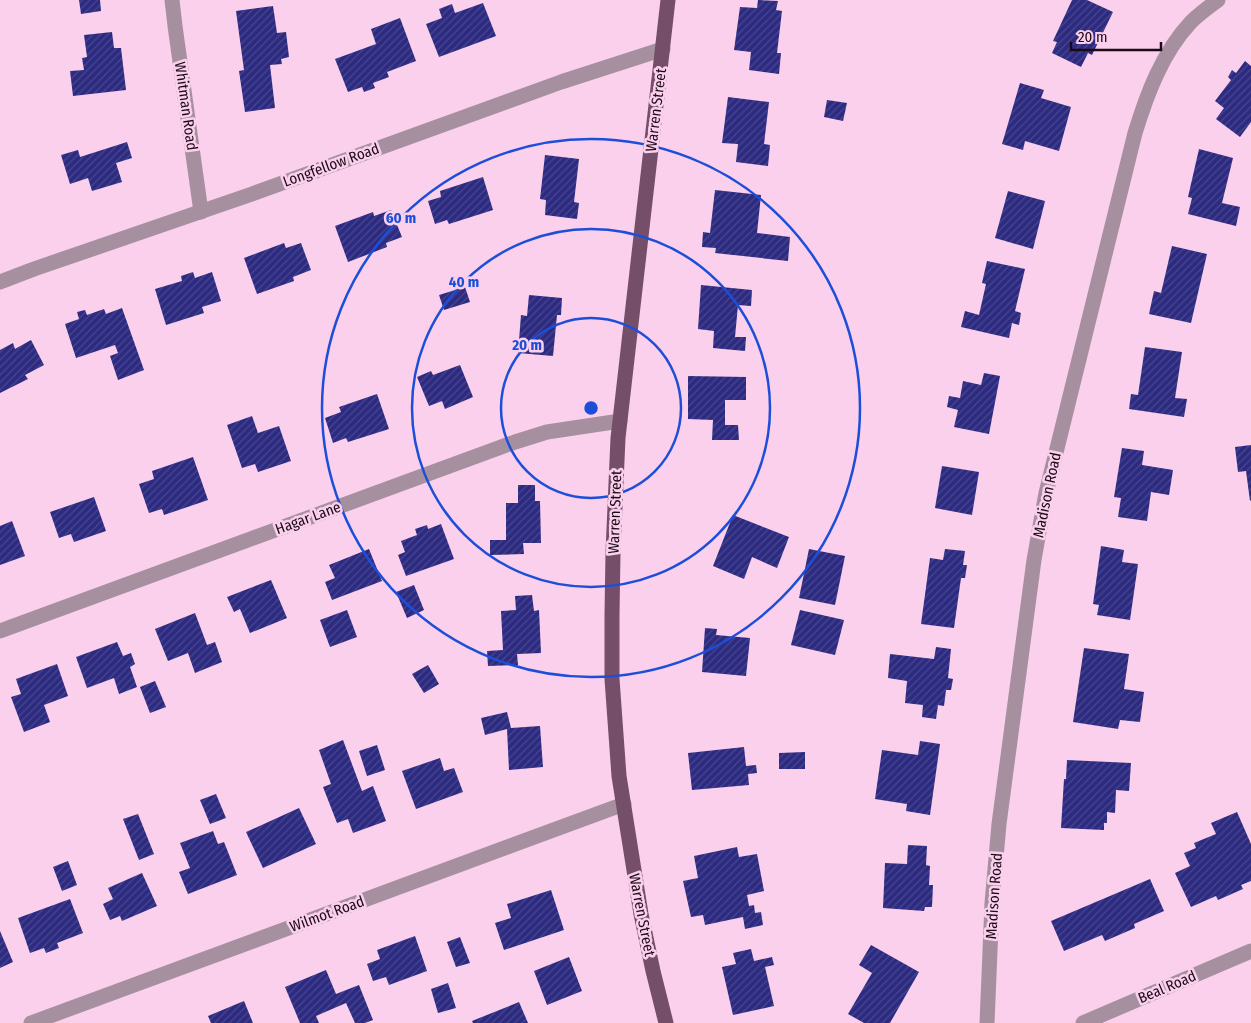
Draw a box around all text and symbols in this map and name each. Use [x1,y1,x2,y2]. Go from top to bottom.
scale bar [1071,20,1161,52]
text: 20 m [1078,28,1108,46]
street label: Whitman Road [171,61,201,151]
street label: Warren Street [642,67,670,153]
street label: Longfellow Road [280,139,382,191]
text: 60 m [386,209,416,227]
text: 40 m [449,273,479,291]
text: 20 m [511,336,542,354]
centre of rings [582,399,600,417]
street label: Madison Road [1029,451,1065,539]
street label: Warren Street [605,470,625,554]
street label: Hagar Lane [273,498,343,538]
street label: Madison Road [982,852,1006,940]
street label: Warren Street [625,872,659,958]
street label: Wilmot Road [287,892,367,936]
street label: Beal Road [1135,967,1199,1007]

